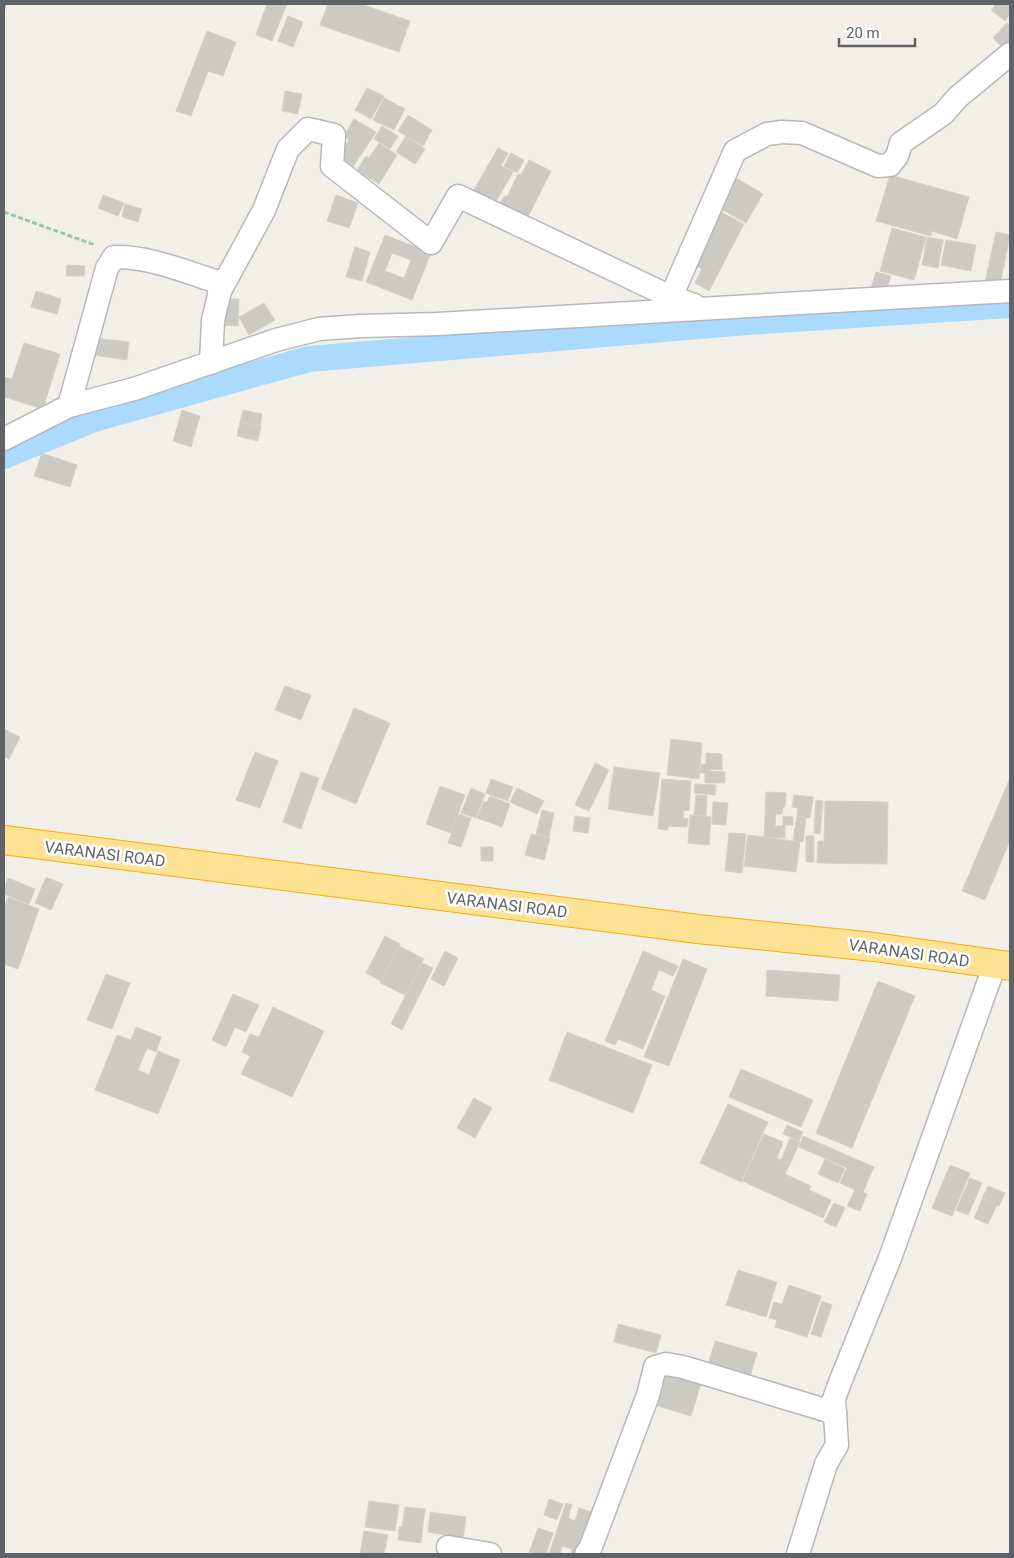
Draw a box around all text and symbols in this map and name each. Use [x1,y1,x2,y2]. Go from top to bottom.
scale bar [839,15,915,47]
text: 20 m [846,24,880,42]
street label: VARANASI ROAD [43,837,167,871]
street label: VARANASI ROAD [445,888,569,922]
street label: VARANASI ROAD [847,935,971,971]

